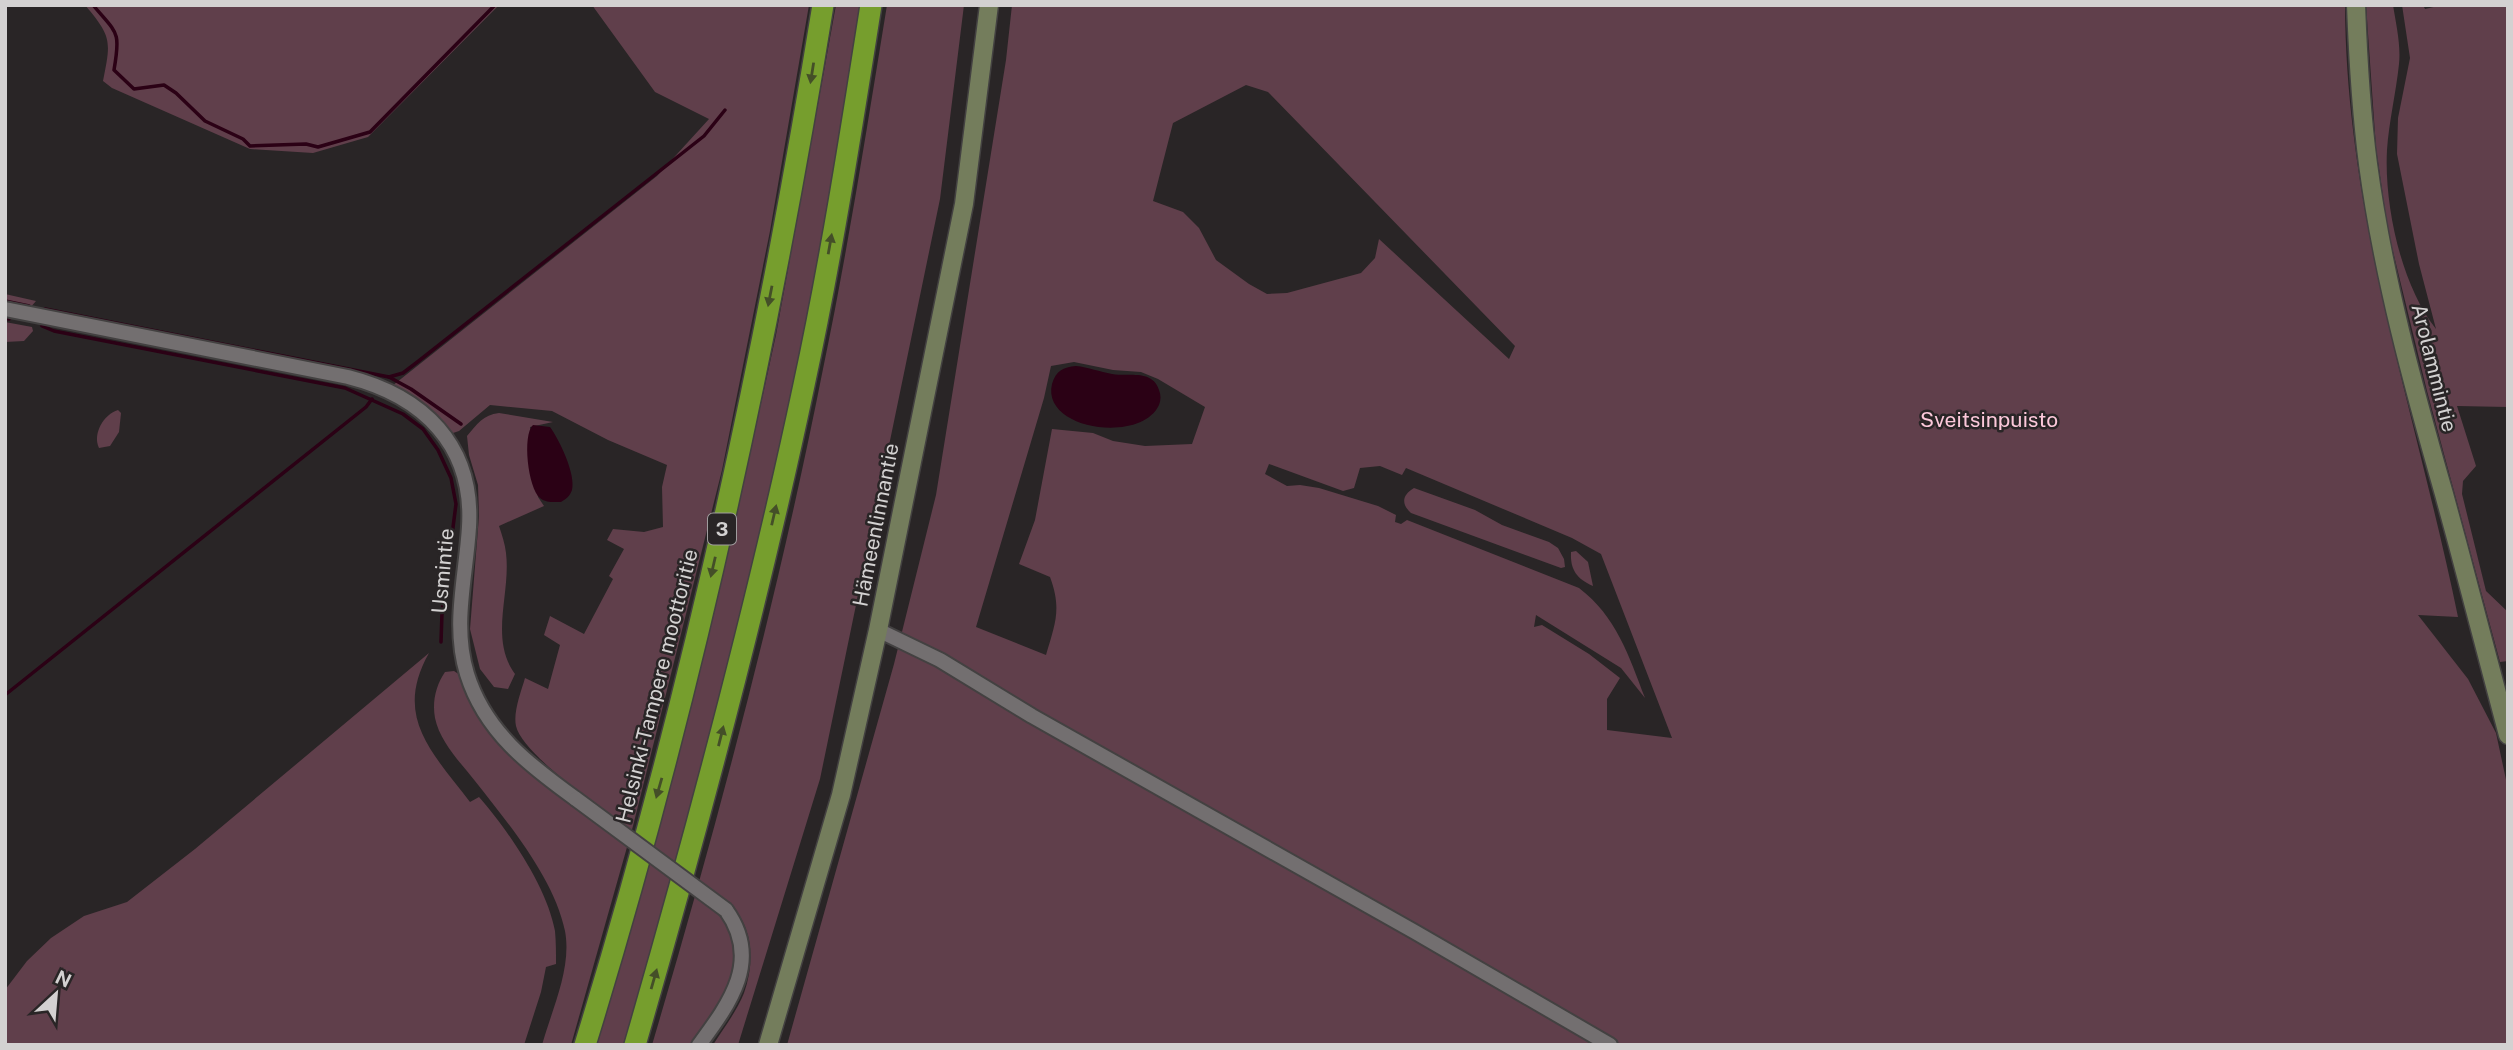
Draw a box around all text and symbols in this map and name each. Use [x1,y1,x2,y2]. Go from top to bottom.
one-way arrow [806,62,817,84]
one-way arrow [825,233,836,255]
one-way arrow [764,285,775,307]
street label: Arolammintie [2406,301,2462,435]
park label: Sveitsinpuisto [1920,407,2058,432]
street label: Hämeenlinnantie [847,441,904,609]
one-way arrow [769,504,780,526]
road number: 3 [708,514,736,544]
street label: Usmintie [426,527,459,615]
street label: Helsinki-Tampere moottoritie [610,546,703,825]
one-way arrow [707,556,718,578]
one-way arrow [716,725,727,747]
one-way arrow [653,777,663,798]
north arrow [21,959,91,1029]
text: N [52,966,75,992]
one-way arrow [650,968,660,989]

